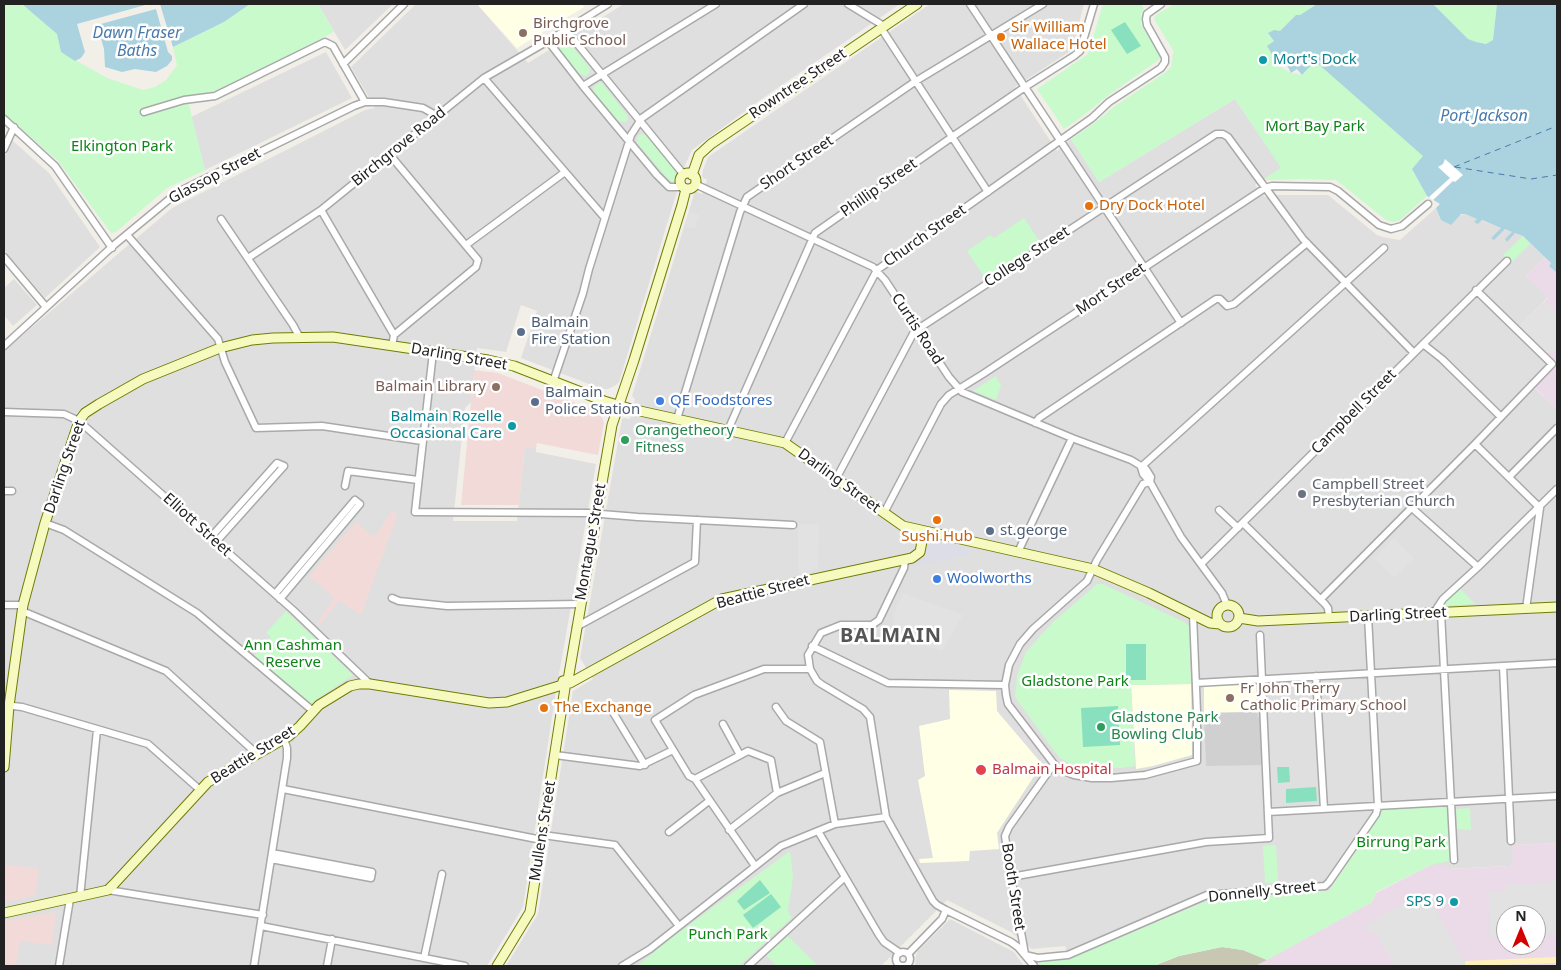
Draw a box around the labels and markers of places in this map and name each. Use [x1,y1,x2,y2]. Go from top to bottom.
place label: Birchgrove Public School [533,15,626,50]
place label: Sir William Wallace Hotel [1011,19,1107,54]
marker: Birchgrove Public School [517,27,529,39]
marker: Sir William Wallace Hotel [995,31,1007,43]
place label: Mort's Dock [1273,51,1357,69]
marker: Mort's Dock [1257,54,1269,66]
place label: Dry Dock Hotel [1099,197,1205,215]
marker: Dry Dock Hotel [1083,200,1095,212]
place label: Balmain Fire Station [531,314,611,349]
marker: Balmain Fire Station [515,326,527,338]
place label: Balmain Library [375,378,486,396]
marker: Balmain Library [490,381,502,393]
place label: Balmain Police Station [545,384,640,419]
place label: QE Foodstores [670,392,772,410]
marker: QE Foodstores [654,395,666,407]
marker: Balmain Police Station [529,396,541,408]
place label: Balmain Rozelle Occasional Care [390,408,502,443]
marker: Balmain Rozelle Occasional Care [506,420,518,432]
place label: Orangetheory Fitness [635,422,734,457]
marker: Orangetheory Fitness [619,434,631,446]
place label: Campbell Street Presbyterian Church [1312,476,1455,511]
marker: Campbell Street Presbyterian Church [1296,488,1308,500]
marker: Sushi Hub [931,514,943,526]
place label: st.george [1000,522,1067,540]
marker: st.george [984,525,996,537]
place label: Sushi Hub [901,528,973,546]
place label: Woolworths [947,570,1032,588]
marker: Woolworths [931,573,943,585]
place label: Fr John Therry Catholic Primary School [1240,680,1407,715]
marker: Fr John Therry Catholic Primary School [1224,692,1236,704]
place label: The Exchange [554,699,652,717]
marker: The Exchange [538,702,550,714]
place label: Gladstone Park Bowling Club [1111,709,1218,744]
marker: Gladstone Park Bowling Club [1095,721,1107,733]
place label: Balmain Hospital [992,761,1112,779]
marker: Balmain Hospital [974,763,988,777]
place label: SPS 9 [1406,893,1444,911]
marker: SPS 9 [1448,896,1460,908]

